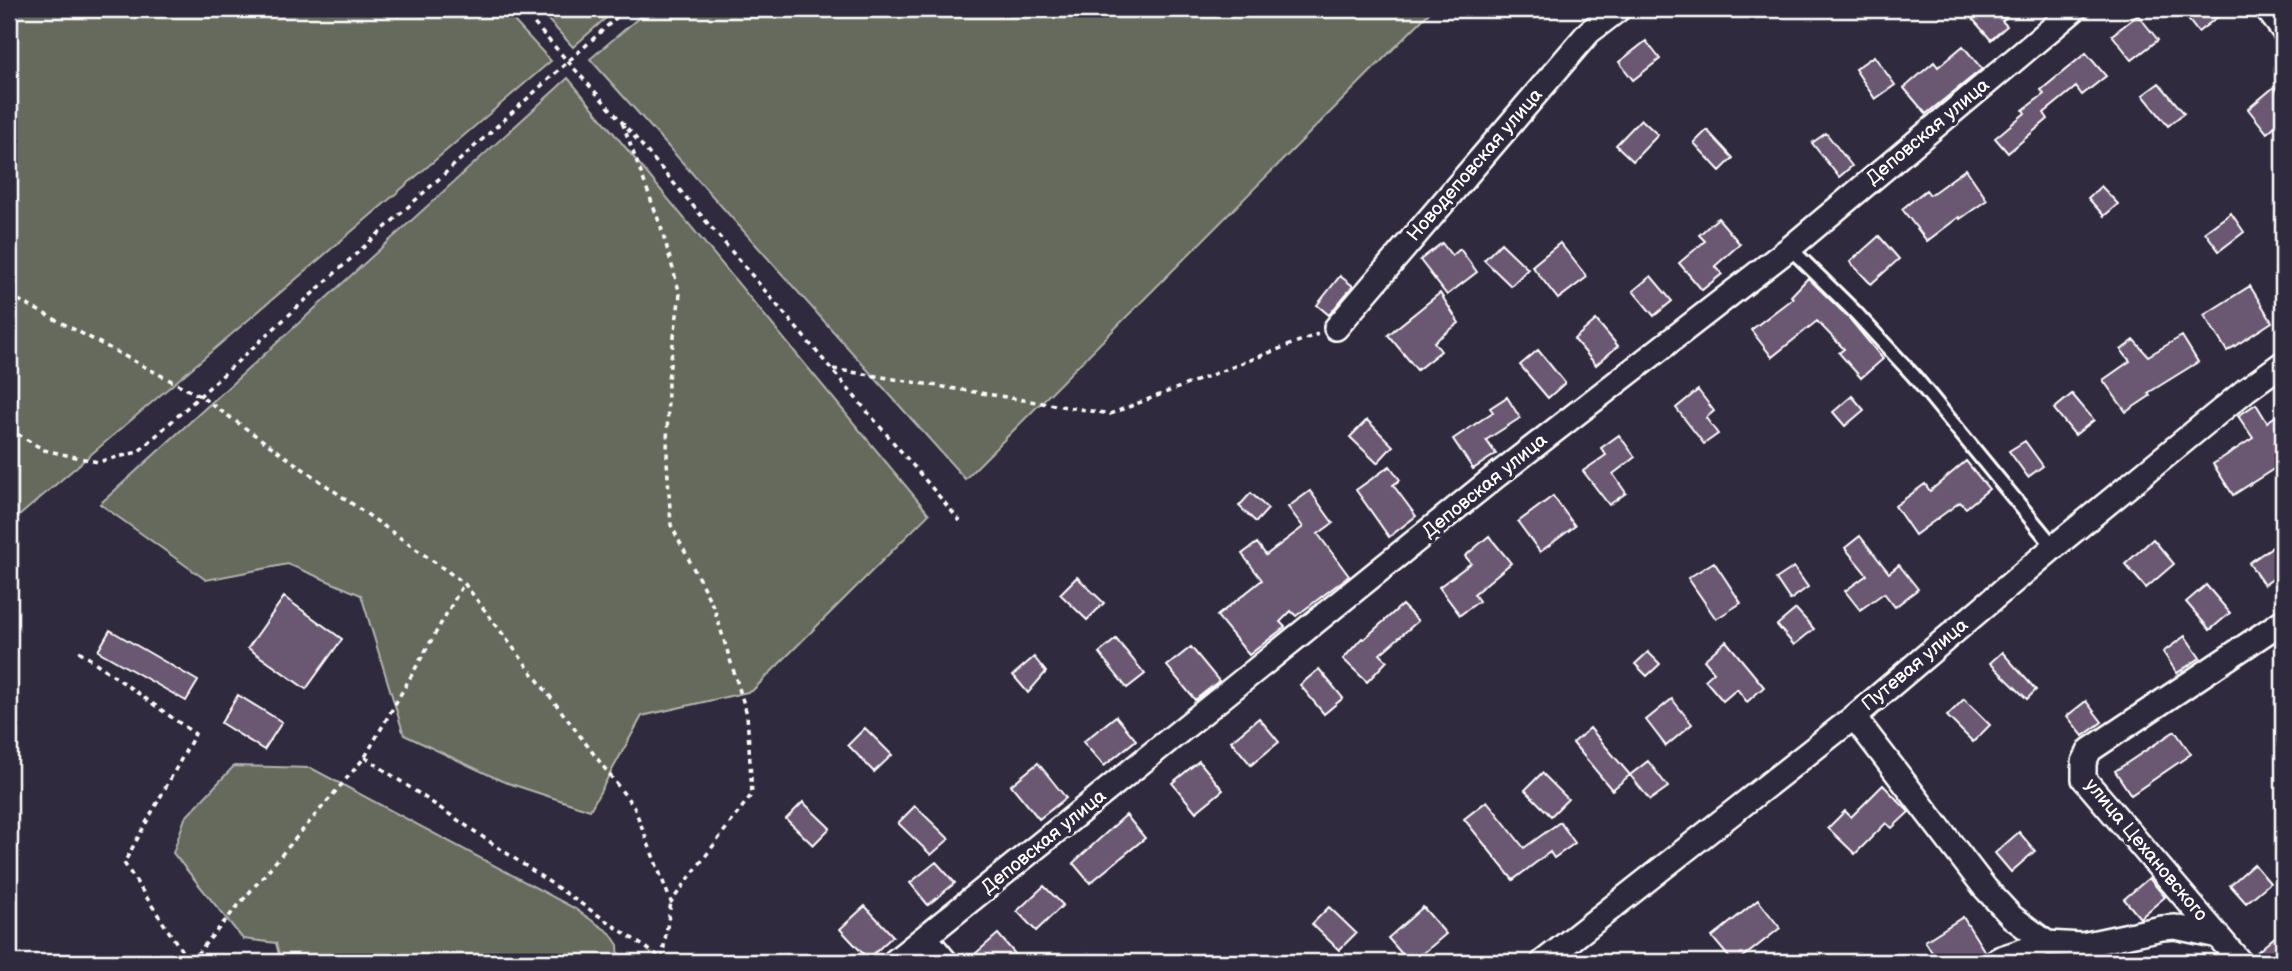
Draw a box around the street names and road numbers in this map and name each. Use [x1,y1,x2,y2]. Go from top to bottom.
street label: Деповская улица [1862,74,1994,190]
street label: Новодеповская улица [1402,84,1548,246]
street label: Деповская улица [1418,429,1552,543]
street label: Путевая улица [1857,614,1973,716]
street label: улица Цехановского [2080,774,2212,926]
street label: Деповская улица [977,785,1111,899]

